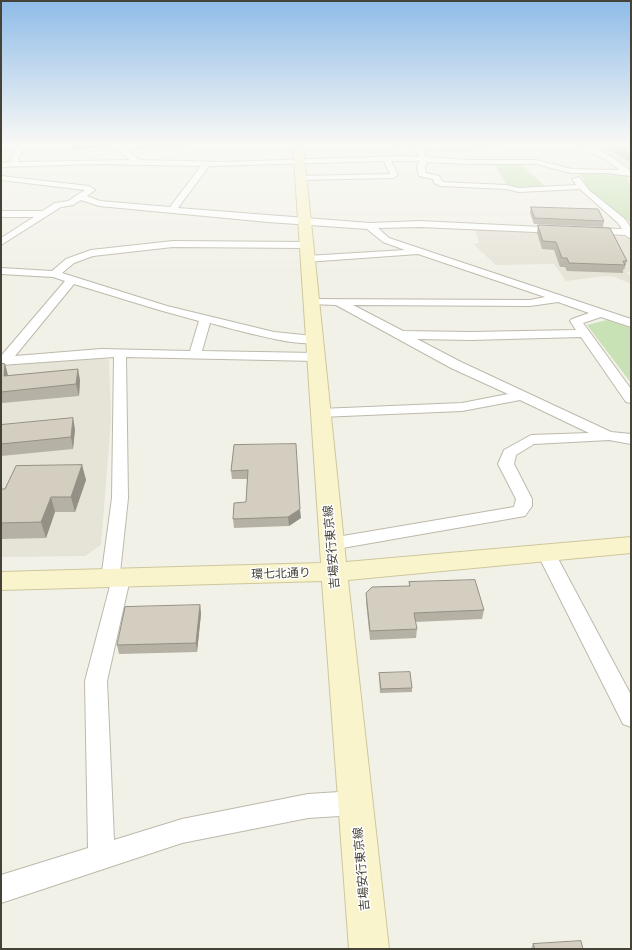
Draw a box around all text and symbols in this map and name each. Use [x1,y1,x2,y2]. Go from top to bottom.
street label: 吉場安行東京線 [321,505,343,589]
street label: 環七北通り [251,566,311,582]
street label: 吉場安行東京線 [351,827,373,911]

